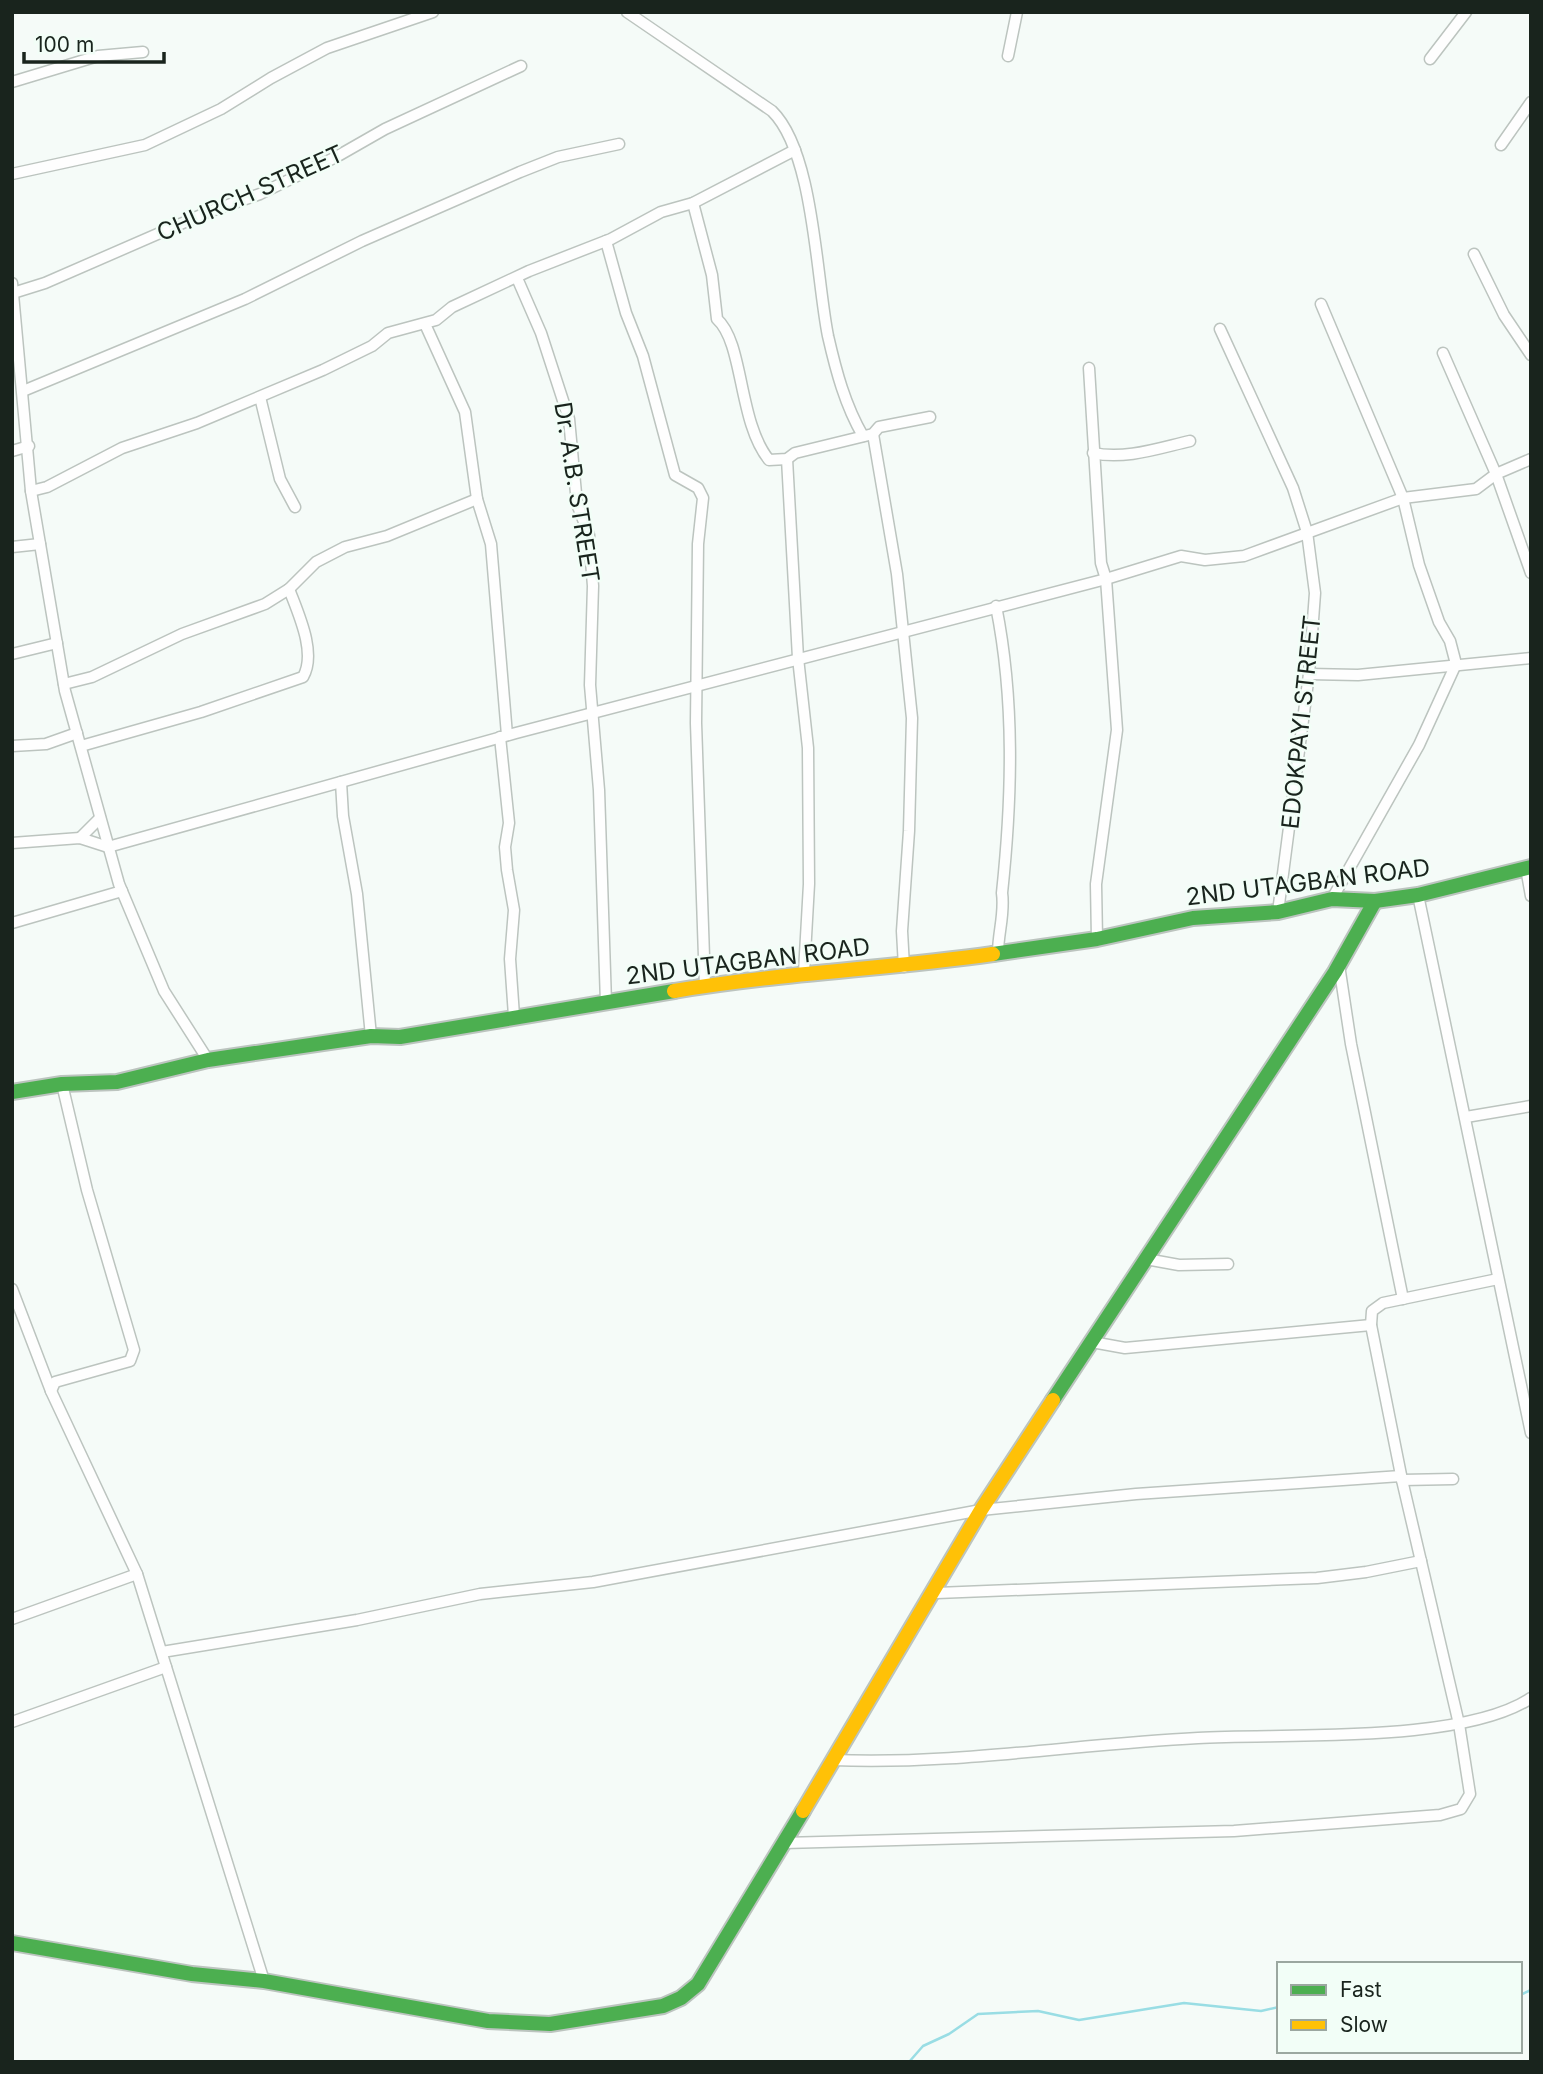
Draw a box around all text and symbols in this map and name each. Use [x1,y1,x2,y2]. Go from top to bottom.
scale bar [24,21,164,65]
text: 100 m [35,32,94,57]
street label: CHURCH STREET [152,139,348,247]
street label: Dr. A.B. STREET [548,400,606,584]
street label: EDOKPAYI STREET [1275,614,1327,830]
street label: 2ND UTAGBAN ROAD [1184,853,1432,911]
street label: 2ND UTAGBAN ROAD [624,932,872,990]
legend [1277,1962,1522,2053]
text: Fast [1340,1977,1382,2002]
text: Slow [1340,2012,1388,2037]

